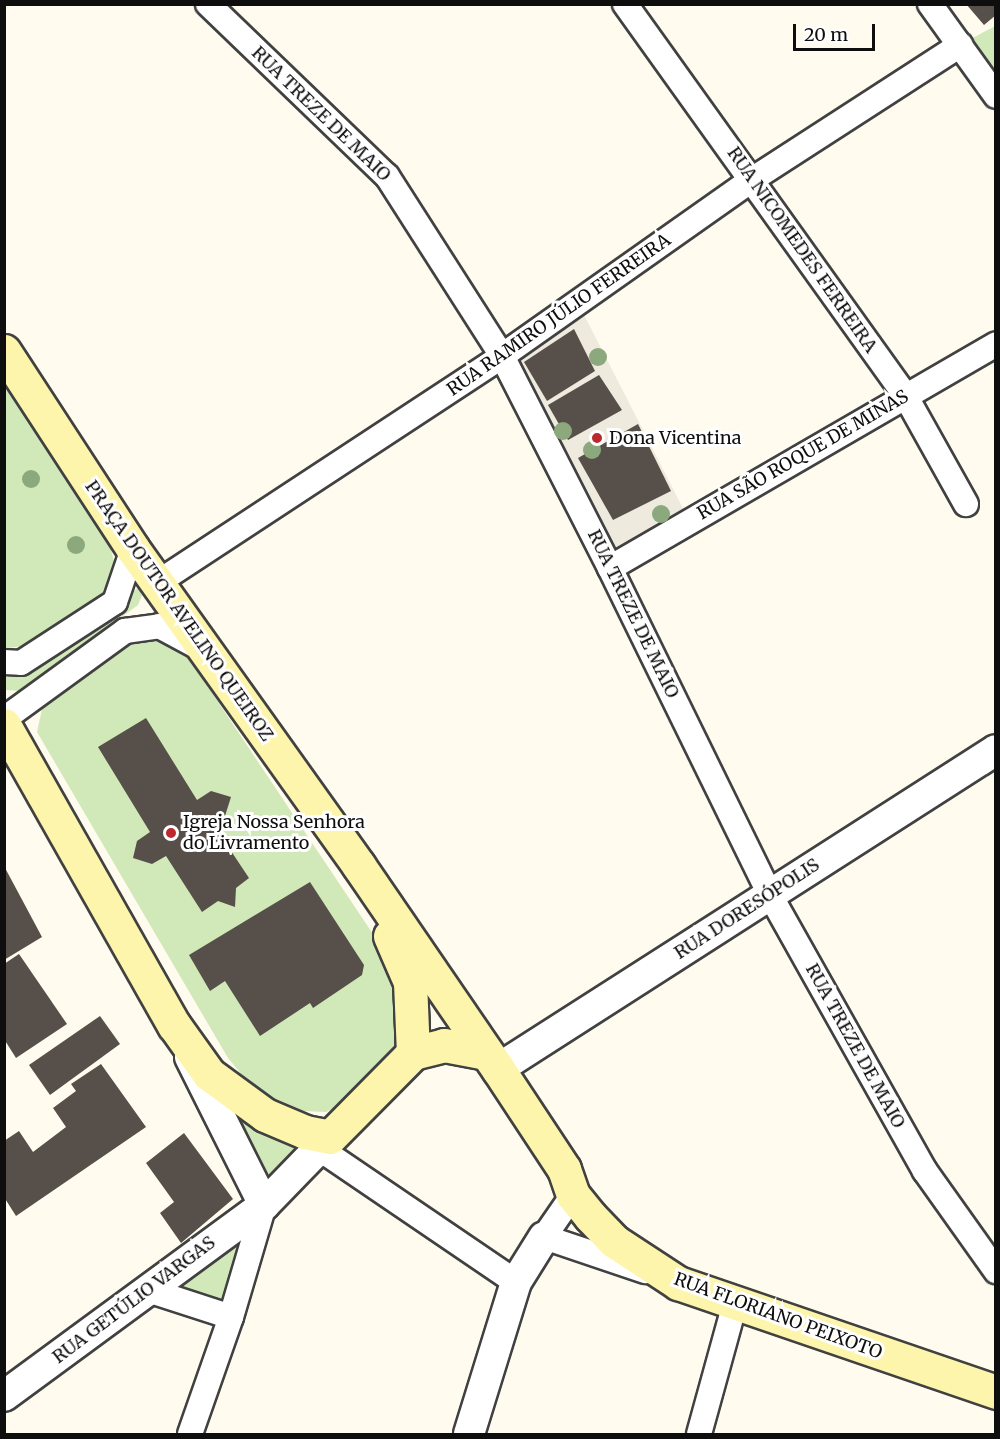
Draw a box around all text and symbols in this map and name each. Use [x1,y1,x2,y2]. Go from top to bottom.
scale bar [796,12,878,50]
text: 20 m [804,23,848,46]
street label: RUA TREZE DE MAIO [247,42,395,186]
street label: RUA NICOMEDES FERREIRA [723,143,881,357]
street label: RUA RAMIRO JÚLIO FERREIRA [443,229,675,401]
street label: RUA SÃO ROQUE DE MINAS [694,386,912,524]
place label: Dona Vicentina [609,427,741,449]
marker: Dona Vicentina [590,431,604,445]
street label: PRAÇA DOUTOR AVELINO QUEIROZ [80,477,278,745]
street label: RUA TREZE DE MAIO [583,526,683,702]
place label: Igreja Nossa Senhora do Livramento [183,812,365,854]
marker: Igreja Nossa Senhora do Livramento [164,826,178,840]
street label: RUA DORESÓPOLIS [671,854,823,964]
street label: RUA TREZE DE MAIO [801,960,909,1132]
street label: RUA GETÚLIO VARGAS [49,1232,219,1368]
street label: RUA FLORIANO PEIXOTO [671,1268,885,1364]

